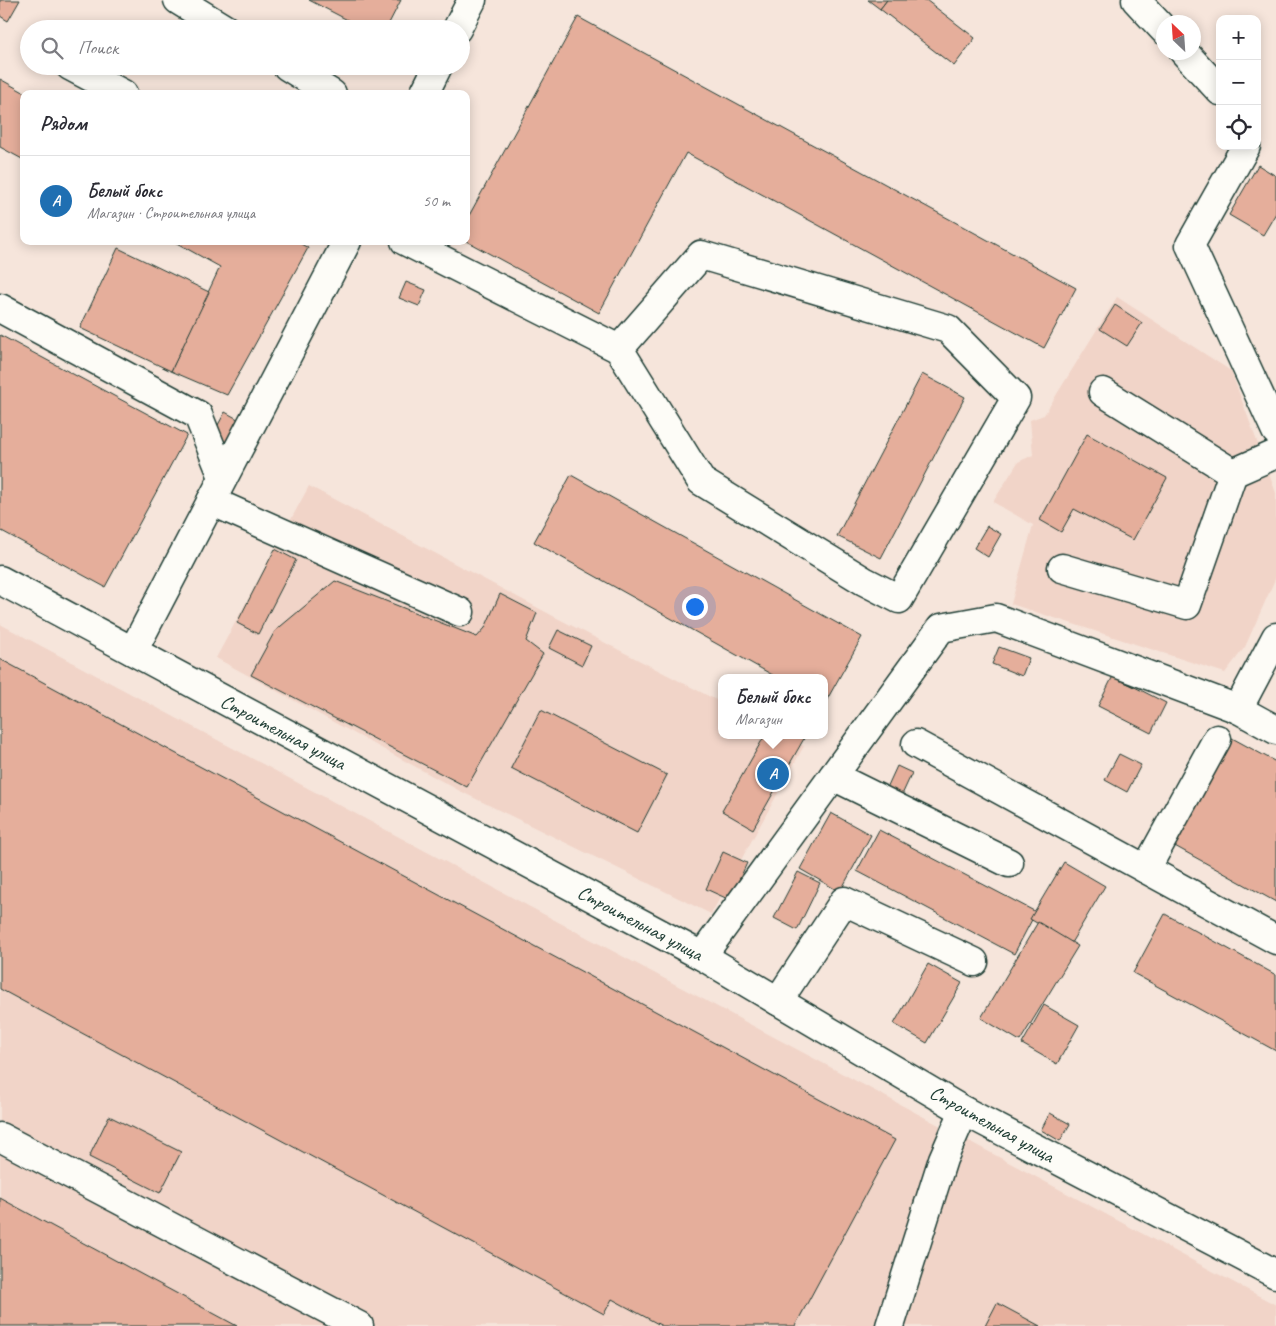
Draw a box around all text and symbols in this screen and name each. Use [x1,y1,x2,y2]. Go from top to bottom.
north arrow [1156,15,1201,60]
map controls [1216,15,1261,150]
button: + [1216,15,1261,60]
search box [20,20,470,75]
icon: search [38,34,66,62]
text: Поиск [78,36,118,60]
button: − [1216,60,1261,105]
button: locate [1216,105,1261,150]
text: Рядом [40,110,87,136]
text: Белый бокс [87,179,162,203]
text: A [52,191,60,211]
text: 50 m [423,191,450,211]
text: Магазин · Строительная улица [87,203,255,223]
your location [682,594,708,620]
popup [718,674,828,739]
text: Белый бокс [735,685,811,709]
street label: Строительная улица [216,688,352,776]
text: Магазин [735,709,782,729]
pin: A [757,755,789,793]
street label: Строительная улица [573,879,709,967]
street label: Строительная улица [925,1080,1060,1169]

